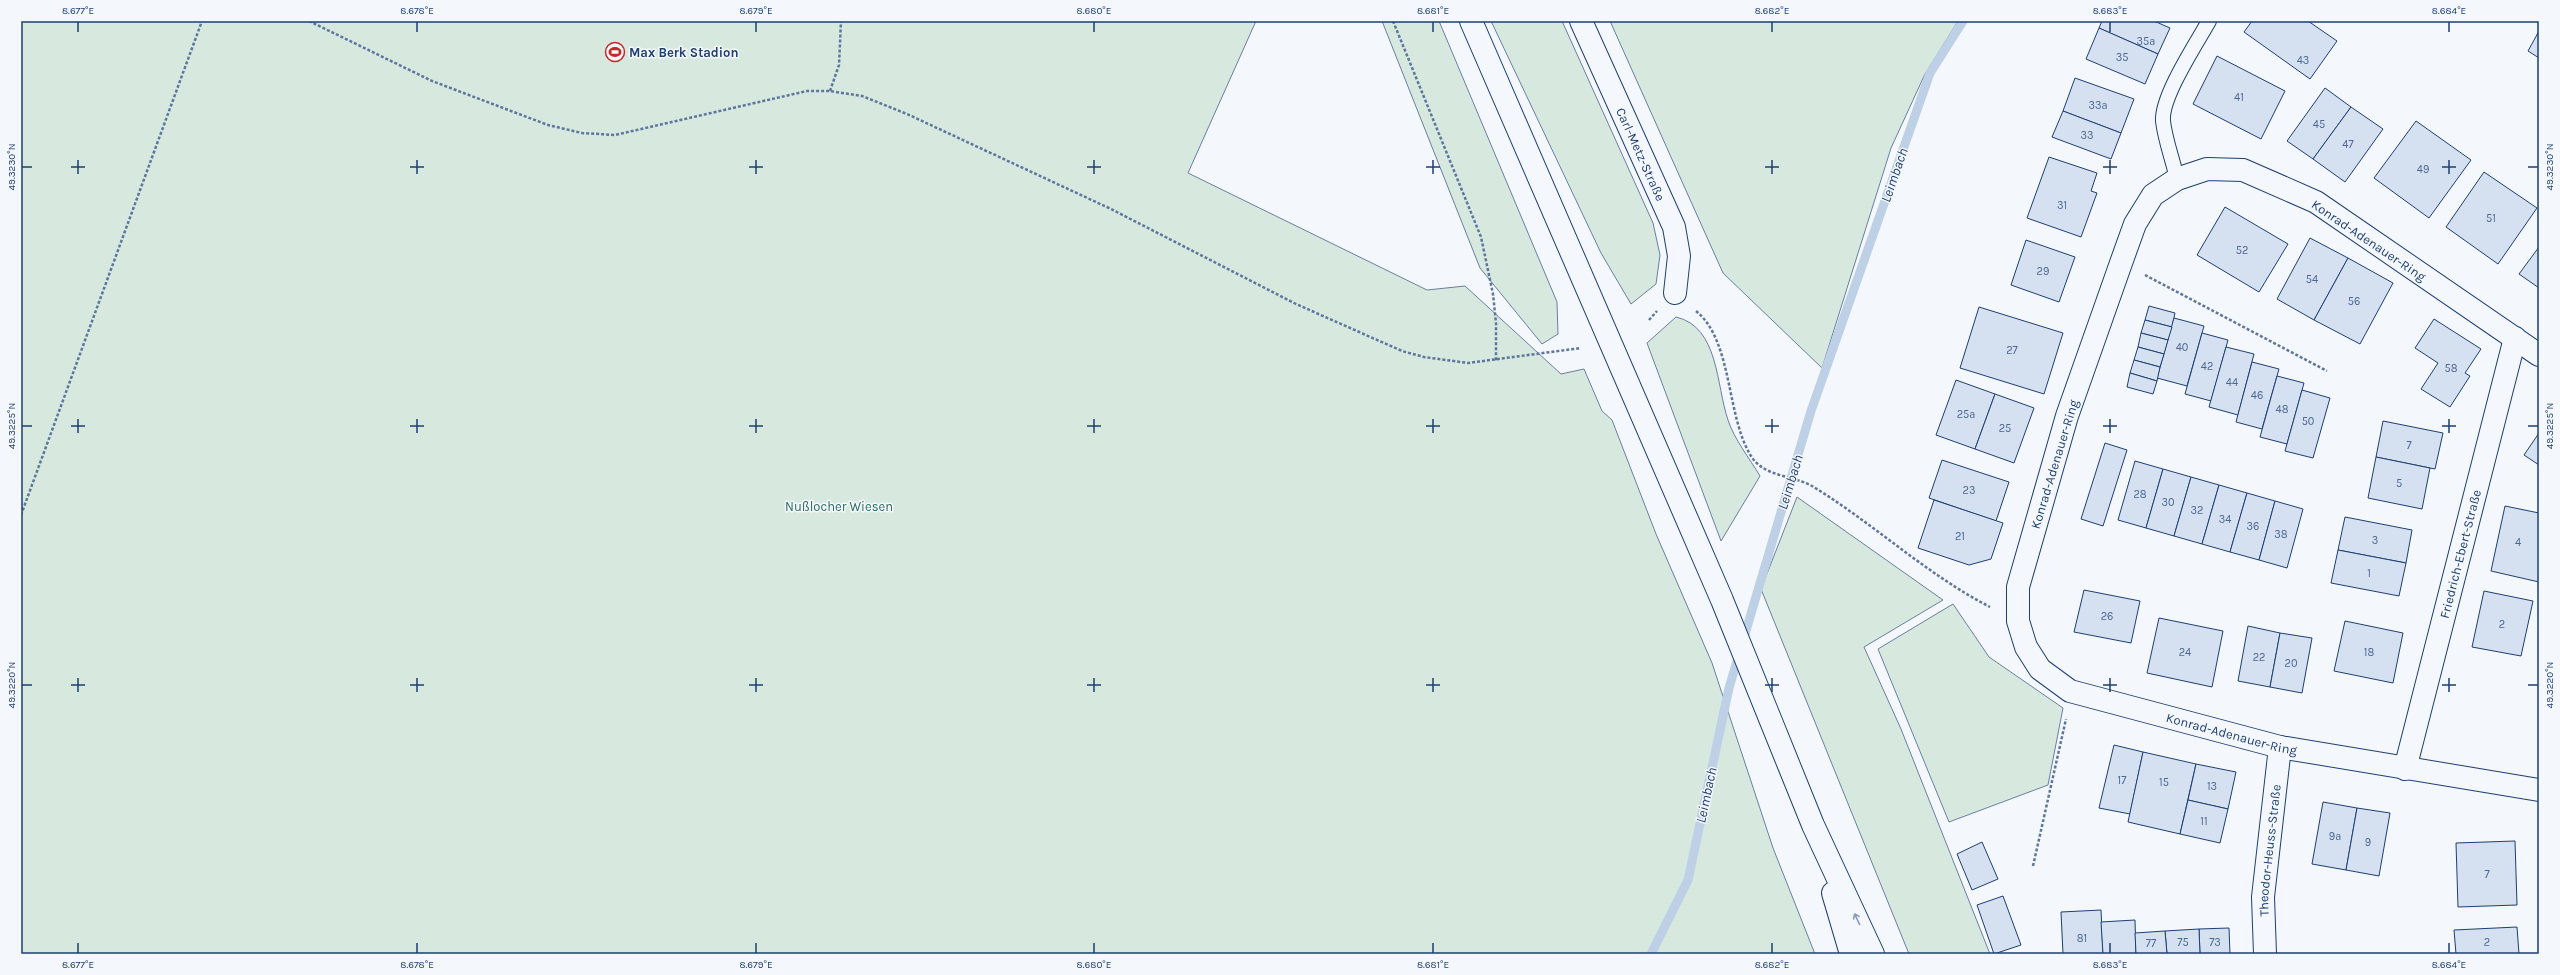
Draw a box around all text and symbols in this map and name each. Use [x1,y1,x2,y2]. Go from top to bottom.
text: 8.677°E [62,5,94,17]
text: 8.678°E [400,5,434,17]
text: 8.679°E [739,5,773,17]
text: 8.680°E [1077,5,1111,17]
text: 8.681°E [1417,5,1449,17]
text: 8.682°E [1755,5,1789,17]
text: 8.683°E [2093,5,2127,17]
text: 8.684°E [2432,5,2466,17]
house number: 35a [2137,35,2155,48]
sports icon: Max Berk Stadion [604,41,626,63]
place label: Max Berk Stadion [629,45,739,60]
house number: 35 [2116,51,2128,64]
house number: 43 [2297,54,2309,67]
house number: 41 [2234,91,2244,104]
house number: 33a [2088,99,2108,112]
street label: Carl-Metz-Straße [1613,105,1668,204]
house number: 45 [2313,118,2325,131]
house number: 33 [2081,129,2094,142]
house number: 47 [2342,138,2354,151]
text: 49.3230°N [6,144,18,190]
text: 49.3230°N [2544,144,2556,190]
water label: Leimbach [1877,146,1912,205]
house number: 49 [2417,163,2429,176]
street label: Konrad-Adenauer-Ring [2309,197,2429,285]
house number: 31 [2057,199,2067,212]
house number: 51 [2486,212,2496,225]
house number: 52 [2236,244,2248,257]
house number: 29 [2037,265,2049,278]
house number: 54 [2306,273,2318,286]
house number: 56 [2348,295,2360,308]
house number: 40 [2176,341,2188,354]
house number: 27 [2006,344,2018,357]
house number: 42 [2201,360,2213,373]
house number: 58 [2445,362,2458,375]
house number: 44 [2226,376,2238,389]
house number: 46 [2251,389,2263,402]
street label: Konrad-Adenauer-Ring [2028,397,2082,531]
text: 49.3225°N [6,403,18,449]
house number: 48 [2276,403,2289,416]
text: 49.3225°N [2544,403,2556,449]
house number: 25a [1957,408,1975,421]
house number: 50 [2302,415,2314,428]
house number: 25 [1999,422,2011,435]
house number: 7 [2406,439,2412,452]
water label: Leimbach [1774,453,1807,512]
house number: 5 [2396,477,2402,490]
house number: 23 [1963,484,1975,497]
house number: 28 [2133,488,2147,501]
street label: Friedrich-Ebert-Straße [2437,488,2484,620]
house number: 30 [2161,496,2175,509]
park label: Nußlocher Wiesen [785,499,893,514]
house number: 32 [2191,504,2203,517]
house number: 34 [2219,513,2231,526]
house number: 36 [2247,520,2259,533]
house number: 38 [2274,528,2288,541]
house number: 21 [1955,530,1965,543]
house number: 3 [2372,534,2378,547]
house number: 4 [2515,536,2521,549]
house number: 1 [2367,567,2371,580]
house number: 26 [2101,610,2113,623]
house number: 2 [2499,618,2505,631]
house number: 24 [2179,646,2191,659]
house number: 18 [2364,646,2374,659]
house number: 22 [2253,651,2265,664]
house number: 20 [2285,657,2297,670]
text: 49.3220°N [6,662,18,708]
text: 49.3220°N [2544,662,2556,708]
street label: Konrad-Adenauer-Ring [2164,710,2299,758]
water label: Leimbach [1692,766,1721,824]
house number: 17 [2118,774,2126,787]
house number: 15 [2159,776,2169,789]
house number: 13 [2207,780,2217,793]
street label: Theodor-Heuss-Straße [2256,783,2284,917]
house number: 11 [2200,815,2208,828]
house number: 9a [2329,830,2341,843]
house number: 9 [2365,836,2371,849]
house number: 7 [2484,868,2490,881]
one-way arrow [1853,913,1860,925]
house number: 81 [2077,932,2087,945]
house number: 75 [2177,936,2189,949]
house number: 73 [2209,936,2221,949]
house number: 2 [2484,936,2490,949]
house number: 77 [2146,937,2156,950]
text: 8.677°E [62,959,94,971]
text: 8.678°E [400,959,434,971]
text: 8.679°E [739,959,773,971]
text: 8.680°E [1077,959,1111,971]
text: 8.681°E [1417,959,1449,971]
text: 8.682°E [1755,959,1789,971]
text: 8.683°E [2093,959,2127,971]
text: 8.684°E [2432,959,2466,971]

